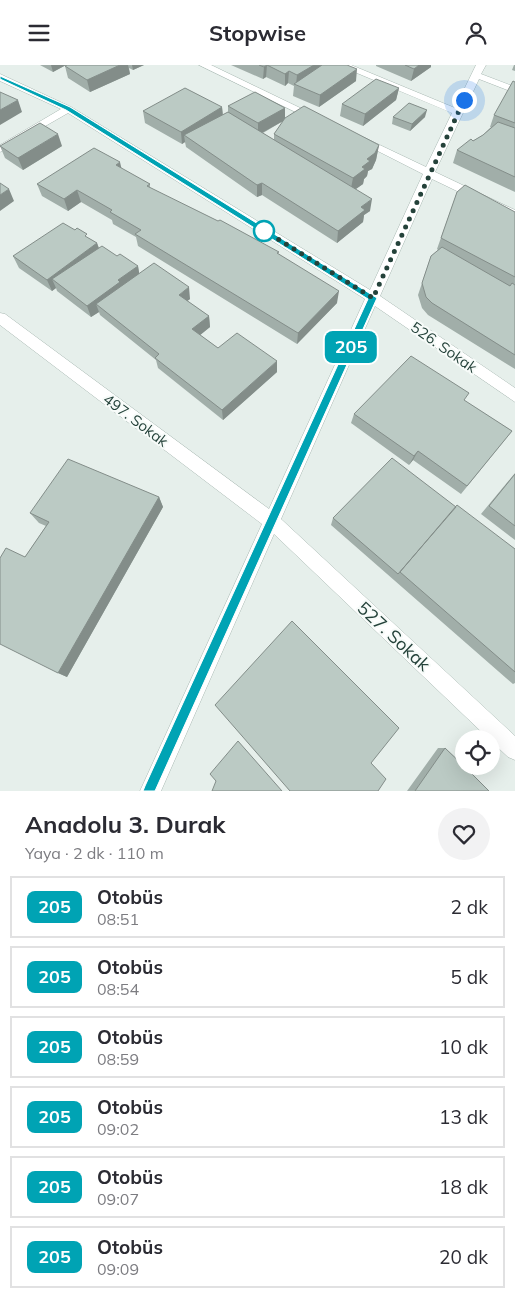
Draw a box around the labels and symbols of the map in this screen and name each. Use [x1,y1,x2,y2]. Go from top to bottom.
your location [452,88,477,113]
unlabelled marker [253,220,275,242]
street label: 526. Sokak [407,317,481,377]
line badge: 205 [322,331,380,363]
street label: 497. Sokak [100,389,173,451]
street label: 527. Sokak [353,596,436,676]

